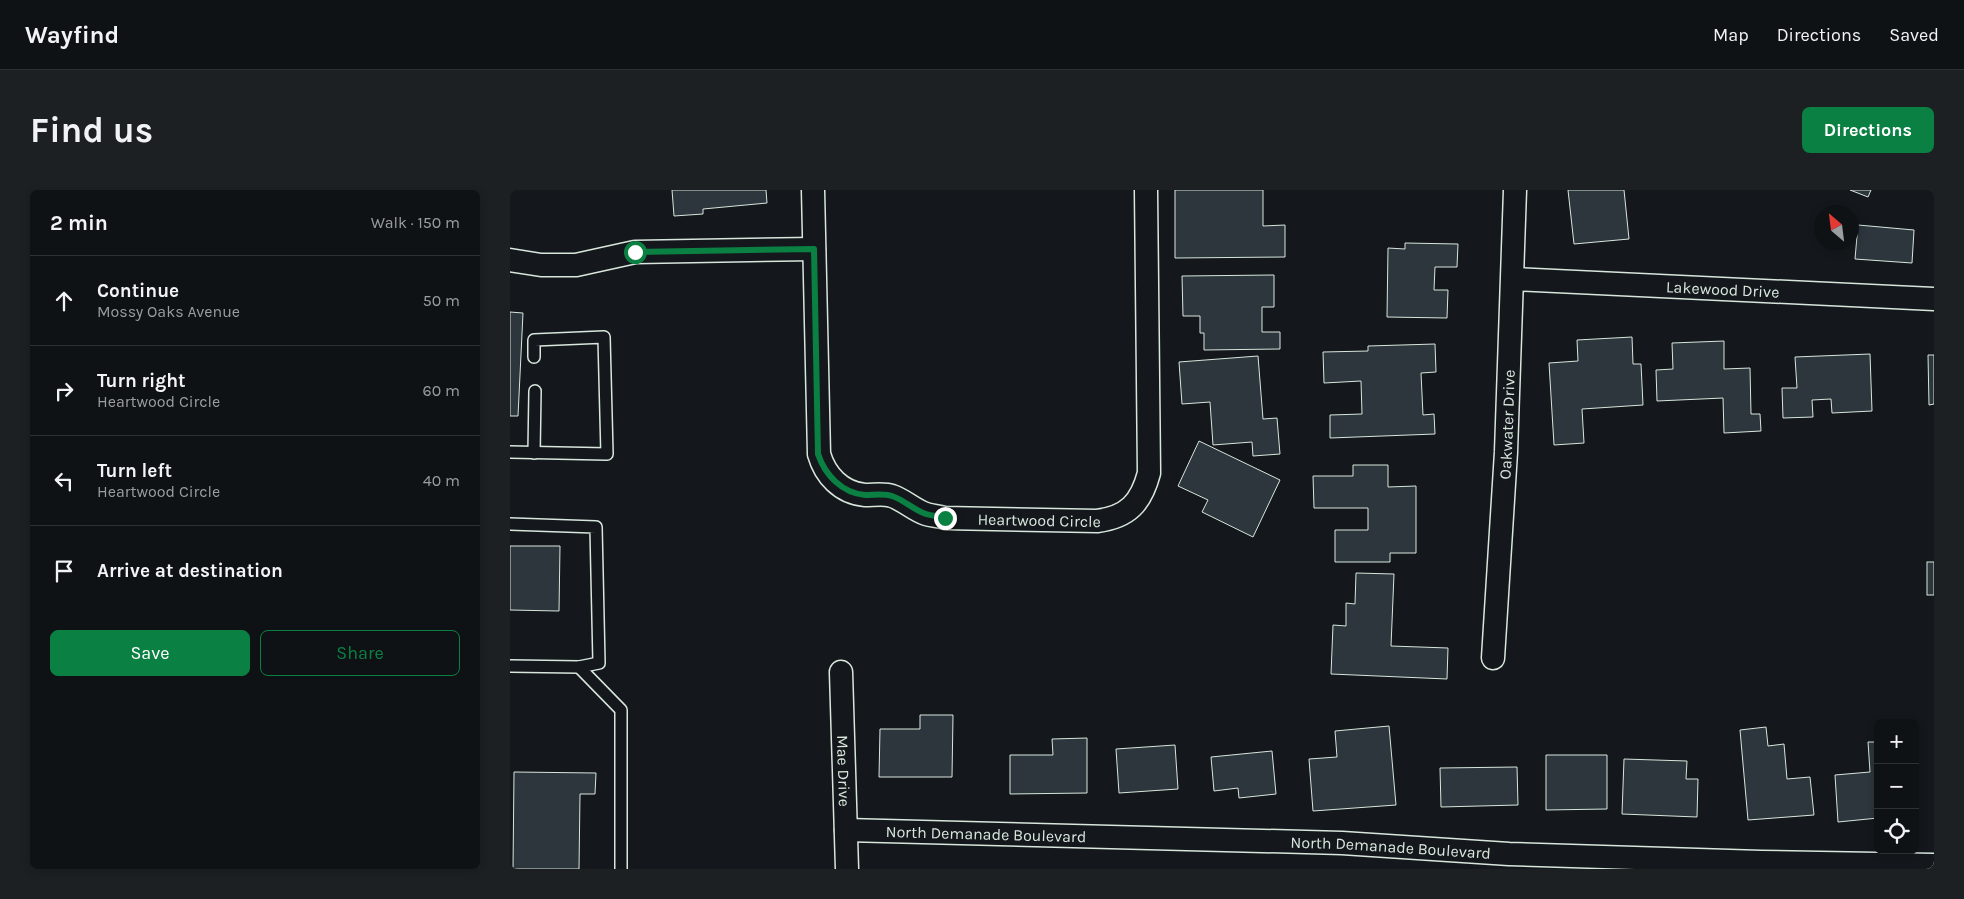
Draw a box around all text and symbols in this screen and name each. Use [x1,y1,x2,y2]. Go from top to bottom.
text: Wayfind [25,21,119,49]
text: Map [1713,24,1749,46]
text: Directions [1777,24,1861,46]
text: Saved [1889,24,1939,46]
button: Directions [1802,107,1934,153]
text: Find us [30,110,153,151]
north arrow [1814,205,1859,250]
text: 2 min [50,211,108,235]
text: Walk · 150 m [371,213,460,232]
route start [624,241,647,264]
street label: Lakewood Drive [1666,277,1780,302]
text: Continue [97,280,179,302]
icon: ahead [50,287,78,315]
text: 50 m [423,291,460,310]
text: Mossy Oaks Avenue [97,302,240,321]
street label: Oakwater Drive [1495,369,1519,480]
text: Turn right [97,370,186,392]
icon: right [50,377,78,405]
text: 60 m [423,381,460,400]
text: Heartwood Circle [97,392,220,411]
text: Turn left [97,460,172,482]
icon: left [50,467,78,495]
text: 40 m [423,471,460,490]
text: Heartwood Circle [97,482,220,501]
route end [934,507,957,530]
street label: Heartwood Circle [977,510,1101,531]
icon: arrive [50,557,78,585]
text: Arrive at destination [97,560,283,582]
button: Save [50,630,250,676]
button: Share [260,630,460,676]
map controls [1874,719,1919,854]
button: + [1874,719,1919,764]
street label: Mae Drive [833,735,854,807]
button: − [1874,764,1919,809]
button: locate [1874,809,1919,854]
street label: North Demanade Boulevard [885,822,1087,846]
street label: North Demanade Boulevard [1290,833,1491,863]

